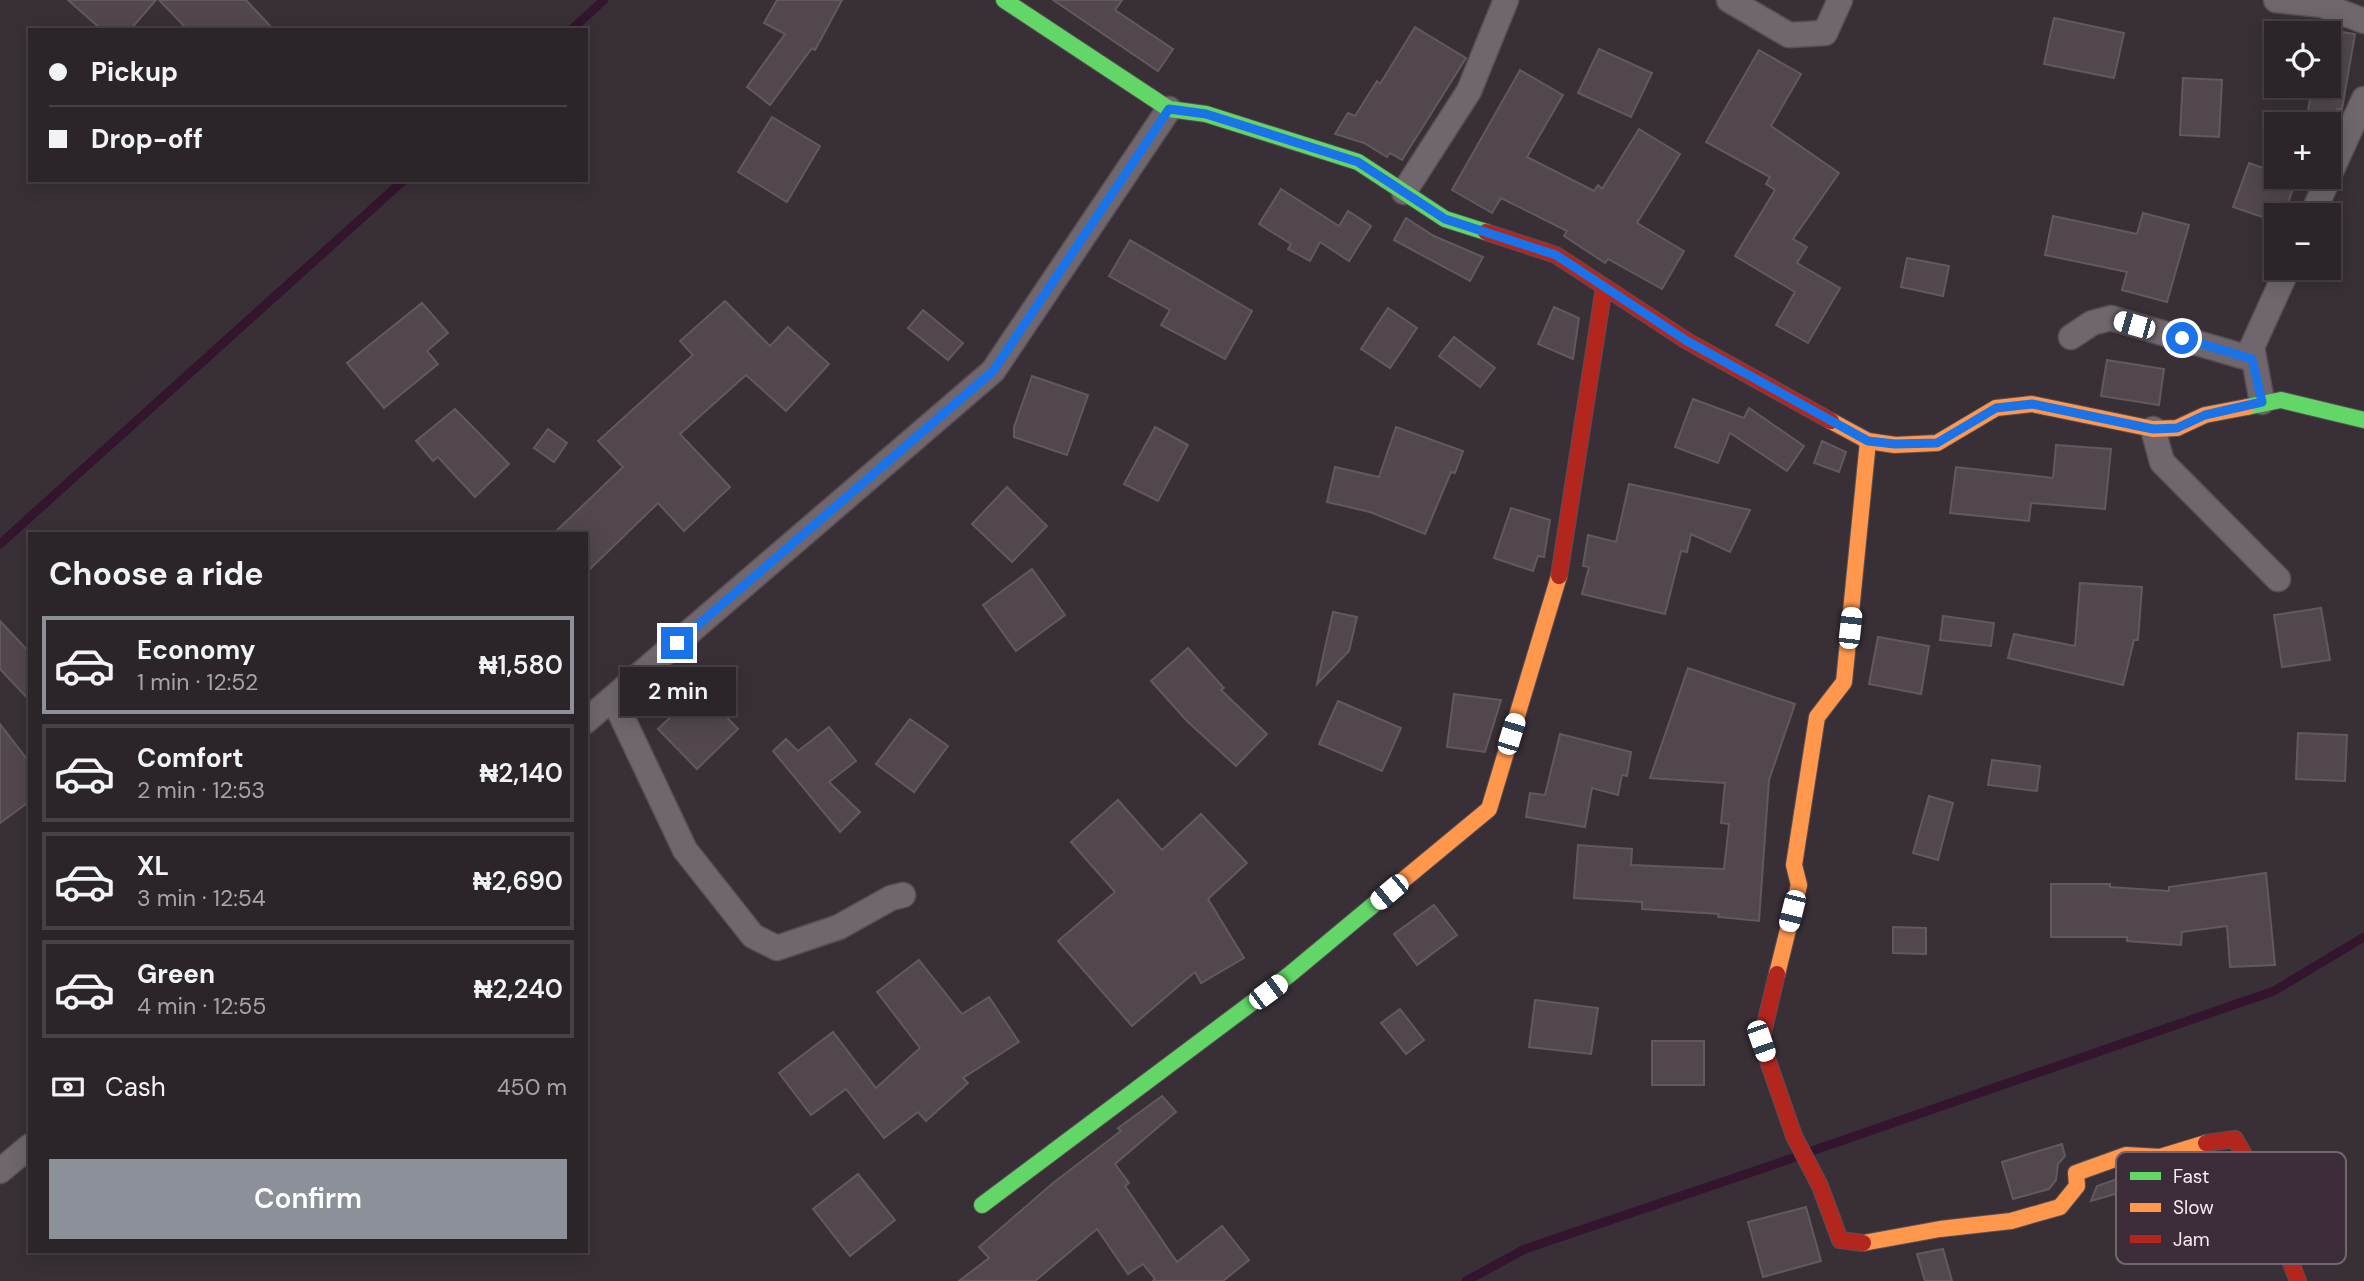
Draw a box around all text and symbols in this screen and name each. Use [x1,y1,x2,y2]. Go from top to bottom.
map controls [2264,21,2341,280]
button: locate [2264,21,2341,98]
text: Pickup [91,55,178,89]
button: + [2264,112,2341,189]
text: Drop-off [91,122,203,156]
button: − [2264,203,2341,280]
car [2111,309,2158,341]
route start [2166,322,2198,354]
text: Choose a ride [49,553,264,595]
car [1838,606,1863,650]
route end [661,627,693,659]
text: Economy [137,633,255,667]
icon: car [53,634,116,697]
text: ₦1,580 [479,648,563,682]
text: 1 min · 12:52 [137,667,258,697]
callout: 2 min [619,668,735,716]
text: 2 min [648,676,708,706]
car [1495,711,1528,757]
text: Comfort [137,741,243,775]
icon: car [53,742,116,805]
text: ₦2,140 [480,756,563,790]
text: 2 min · 12:53 [137,775,265,805]
text: XL [137,849,169,883]
icon: car [53,850,116,913]
text: ₦2,690 [473,864,563,898]
car [1367,870,1412,914]
text: 3 min · 12:54 [137,883,266,913]
car [1777,888,1808,934]
text: Green [137,957,215,991]
icon: car [53,958,116,1021]
car [1245,971,1292,1013]
text: ₦2,240 [474,972,563,1006]
text: 4 min · 12:55 [137,991,266,1021]
car [1745,1018,1778,1064]
icon: cash [49,1068,87,1106]
text: Cash [105,1070,166,1104]
text: 450 m [497,1072,567,1102]
legend [2116,1152,2346,1264]
button: Confirm [49,1159,567,1239]
text: Fast [2173,1164,2209,1189]
text: Slow [2173,1195,2214,1220]
text: Jam [2173,1227,2210,1252]

